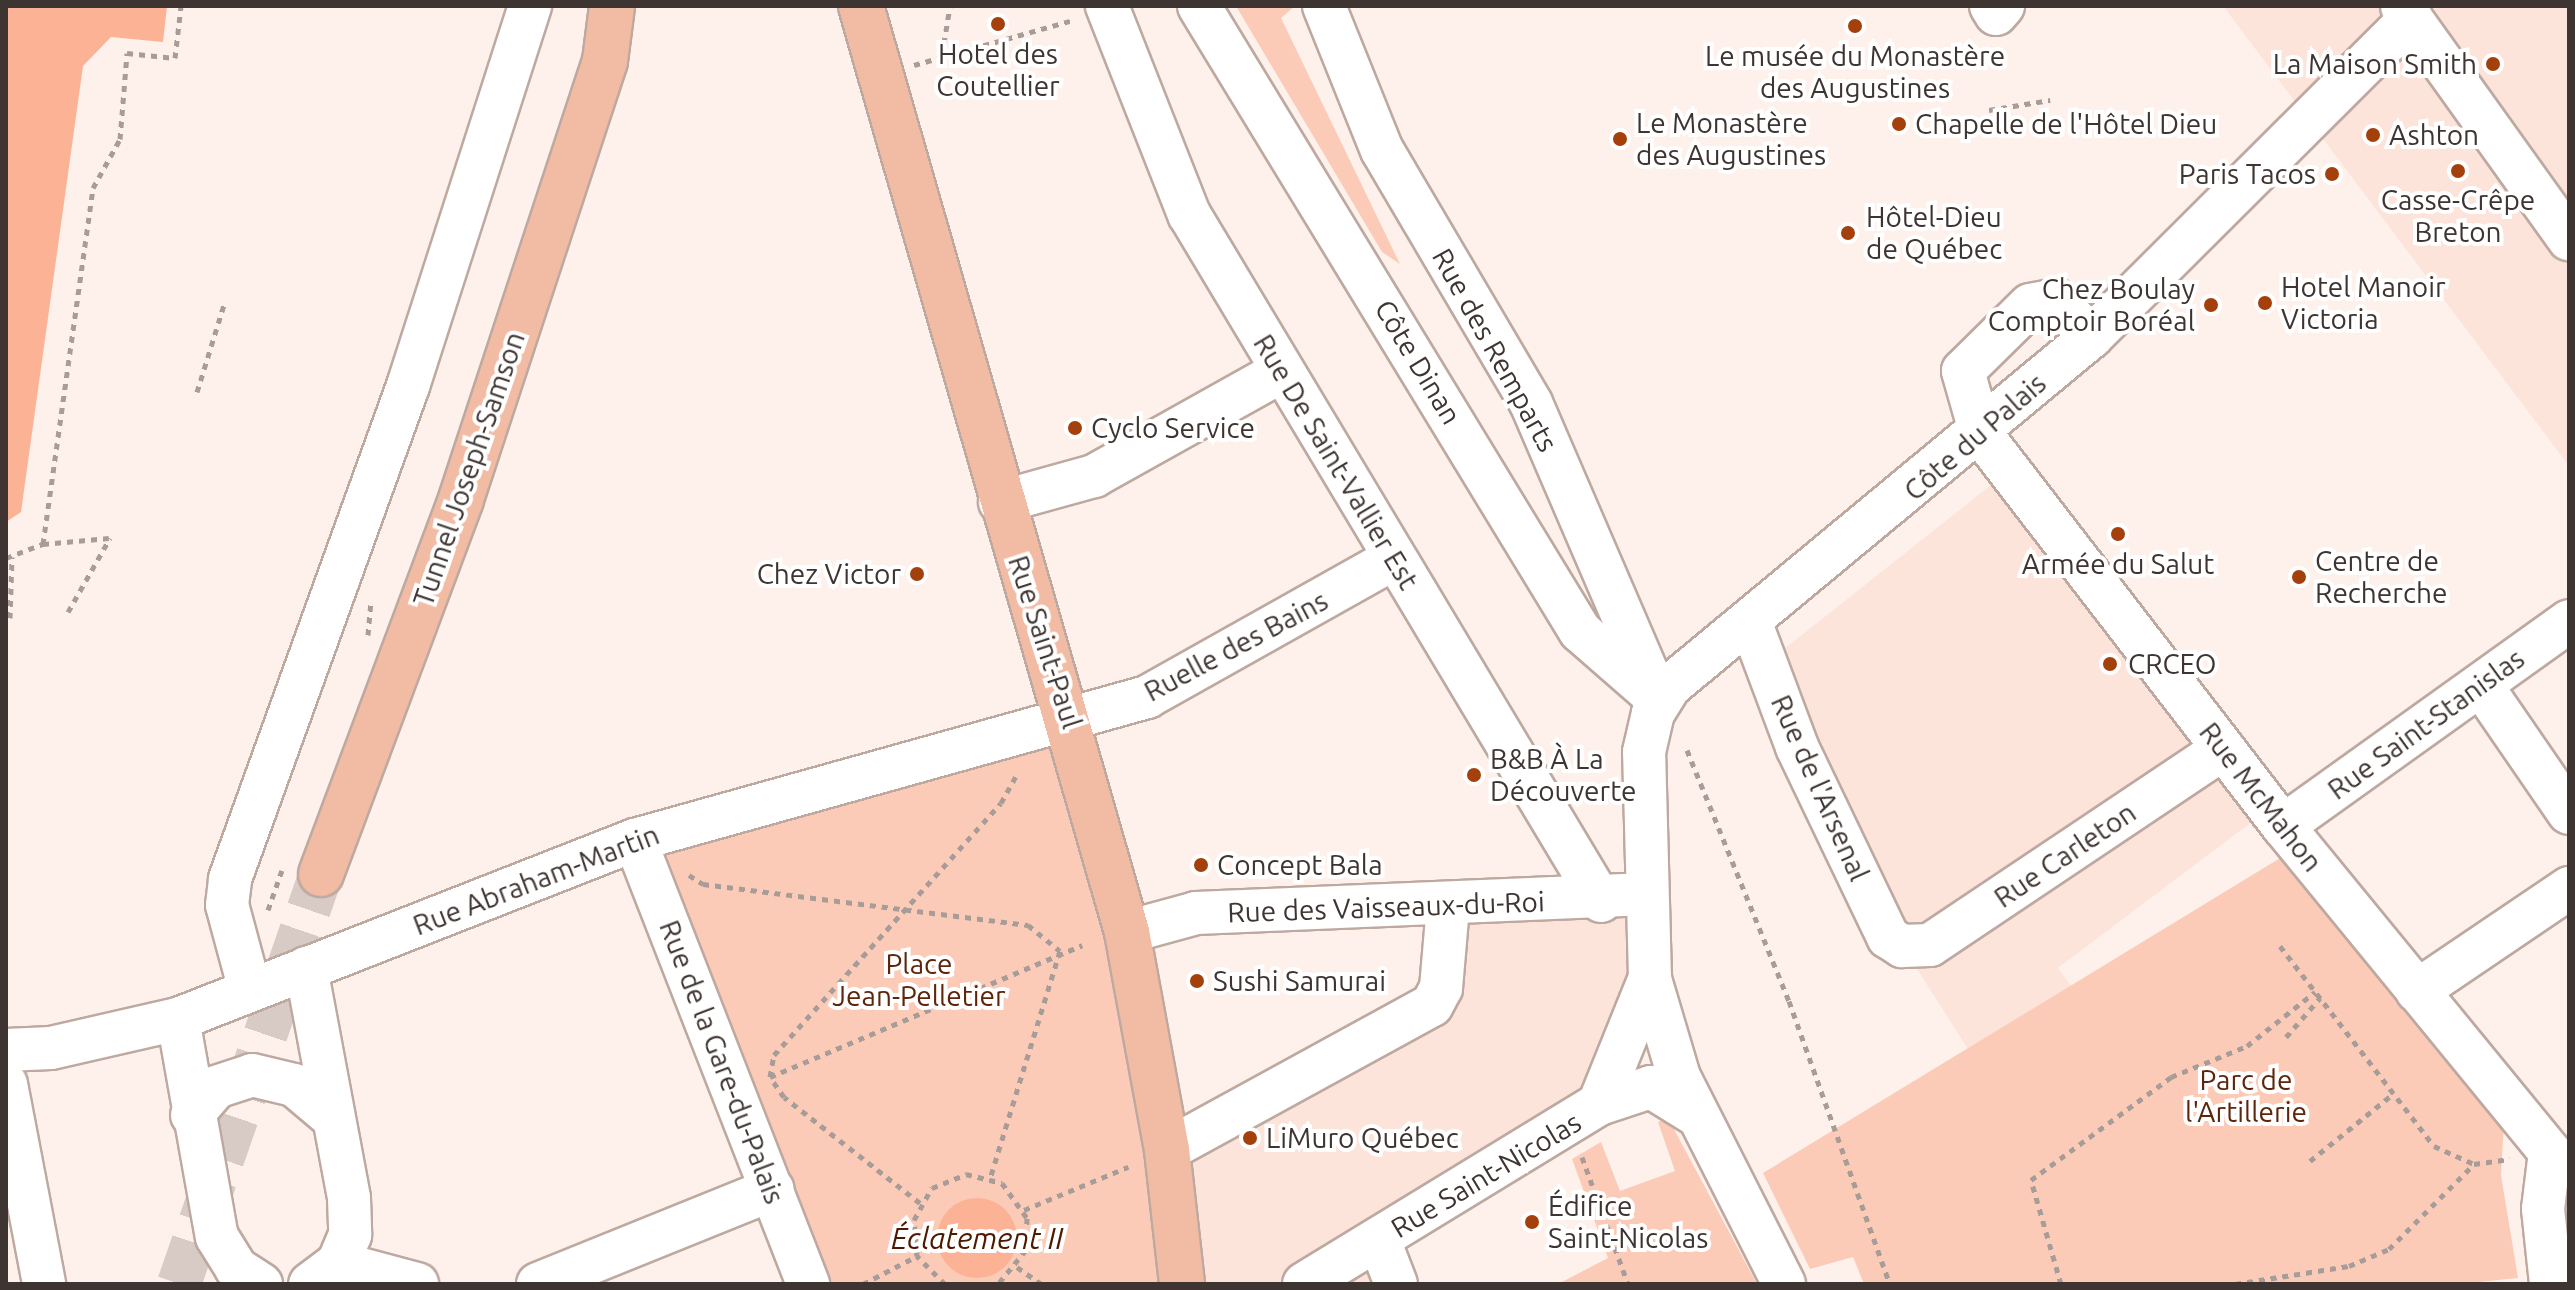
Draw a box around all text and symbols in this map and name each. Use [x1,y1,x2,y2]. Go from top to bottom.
marker: Hotel des Coutellier [989,15,1007,33]
marker: Le musée du Monastère des Augustines [1846,17,1864,35]
place label: Hotel des Coutellier [936,37,1060,103]
place label: Le musée du Monastère des Augustines [1705,39,2005,105]
place label: La Maison Smith [2273,47,2477,81]
marker: La Maison Smith [2484,55,2502,73]
place label: Le Monastère des Augustines [1636,106,1826,172]
place label: Chapelle de l'Hôtel Dieu [1915,107,2217,141]
marker: Chapelle de l'Hôtel Dieu [1890,115,1908,133]
place label: Ashton [2389,118,2479,152]
marker: Ashton [2364,126,2382,144]
marker: Le Monastère des Augustines [1611,130,1629,148]
place label: Paris Tacos [2179,157,2316,191]
marker: Casse-Crêpe Breton [2449,162,2467,180]
marker: Paris Tacos [2323,165,2341,183]
place label: Casse-Crêpe Breton [2381,183,2535,249]
place label: Hôtel-Dieu de Québec [1866,200,2002,266]
marker: Hôtel-Dieu de Québec [1837,222,1859,244]
street label: Rue des Remparts [1425,242,1565,458]
place label: Hotel Manoir Victoria [2281,270,2446,336]
place label: Chez Boulay Comptoir Boréal [1988,272,2195,338]
street label: Côte Dinan [1368,294,1468,430]
marker: Hotel Manoir Victoria [2256,294,2274,312]
marker: Chez Boulay Comptoir Boréal [2202,296,2220,314]
street label: Tunnel Joseph-Samson [406,327,532,611]
street label: Rue De Saint-Vallier Est [1247,328,1425,596]
street label: Côte du Palais [1897,366,2053,508]
place label: Cyclo Service [1091,411,1255,445]
marker: Cyclo Service [1066,419,1084,437]
marker: Armée du Salut [2109,525,2127,543]
place label: Centre de Recherche [2315,544,2447,610]
place label: Armée du Salut [2022,547,2214,581]
street label: Rue Saint-Paul [1001,551,1089,733]
place label: Chez Victor [757,557,901,591]
marker: Chez Victor [908,565,926,583]
marker: Centre de Recherche [2290,568,2308,586]
street label: Ruelle des Bains [1139,584,1333,708]
street label: Rue Saint-Stanislas [2321,642,2531,806]
place label: CRCEO [2128,647,2217,681]
marker: CRCEO [2099,653,2121,675]
street label: Rue de l'Arsenal [1764,690,1876,886]
street label: Rue McMahon [2192,716,2330,878]
place label: B&B À La Découverte [1490,742,1637,808]
marker: B&B À La Découverte [1465,766,1483,784]
street label: Rue Carleton [1988,795,2142,915]
street label: Rue Abraham-Martin [408,818,664,942]
place label: Concept Bala [1217,848,1383,882]
marker: Concept Bala [1192,856,1210,874]
street label: Rue des Vaisseaux-du-Roi [1227,885,1545,929]
street label: Rue de la Gare-du-Palais [652,916,792,1208]
park label: Place Jean-Pelletier [832,947,1006,1013]
place label: Sushi Samurai [1213,964,1386,998]
marker: Sushi Samurai [1188,972,1206,990]
park label: Parc de l'Artillerie [2185,1063,2307,1129]
street label: Rue Saint-Nicolas [1385,1105,1587,1245]
place label: LiMuro Québec [1266,1121,1459,1155]
marker: LiMuro Québec [1241,1129,1259,1147]
place label: Édifice Saint-Nicolas [1548,1189,1708,1255]
marker: Édifice Saint-Nicolas [1523,1213,1541,1231]
water label: Éclatement II [891,1220,1063,1256]

